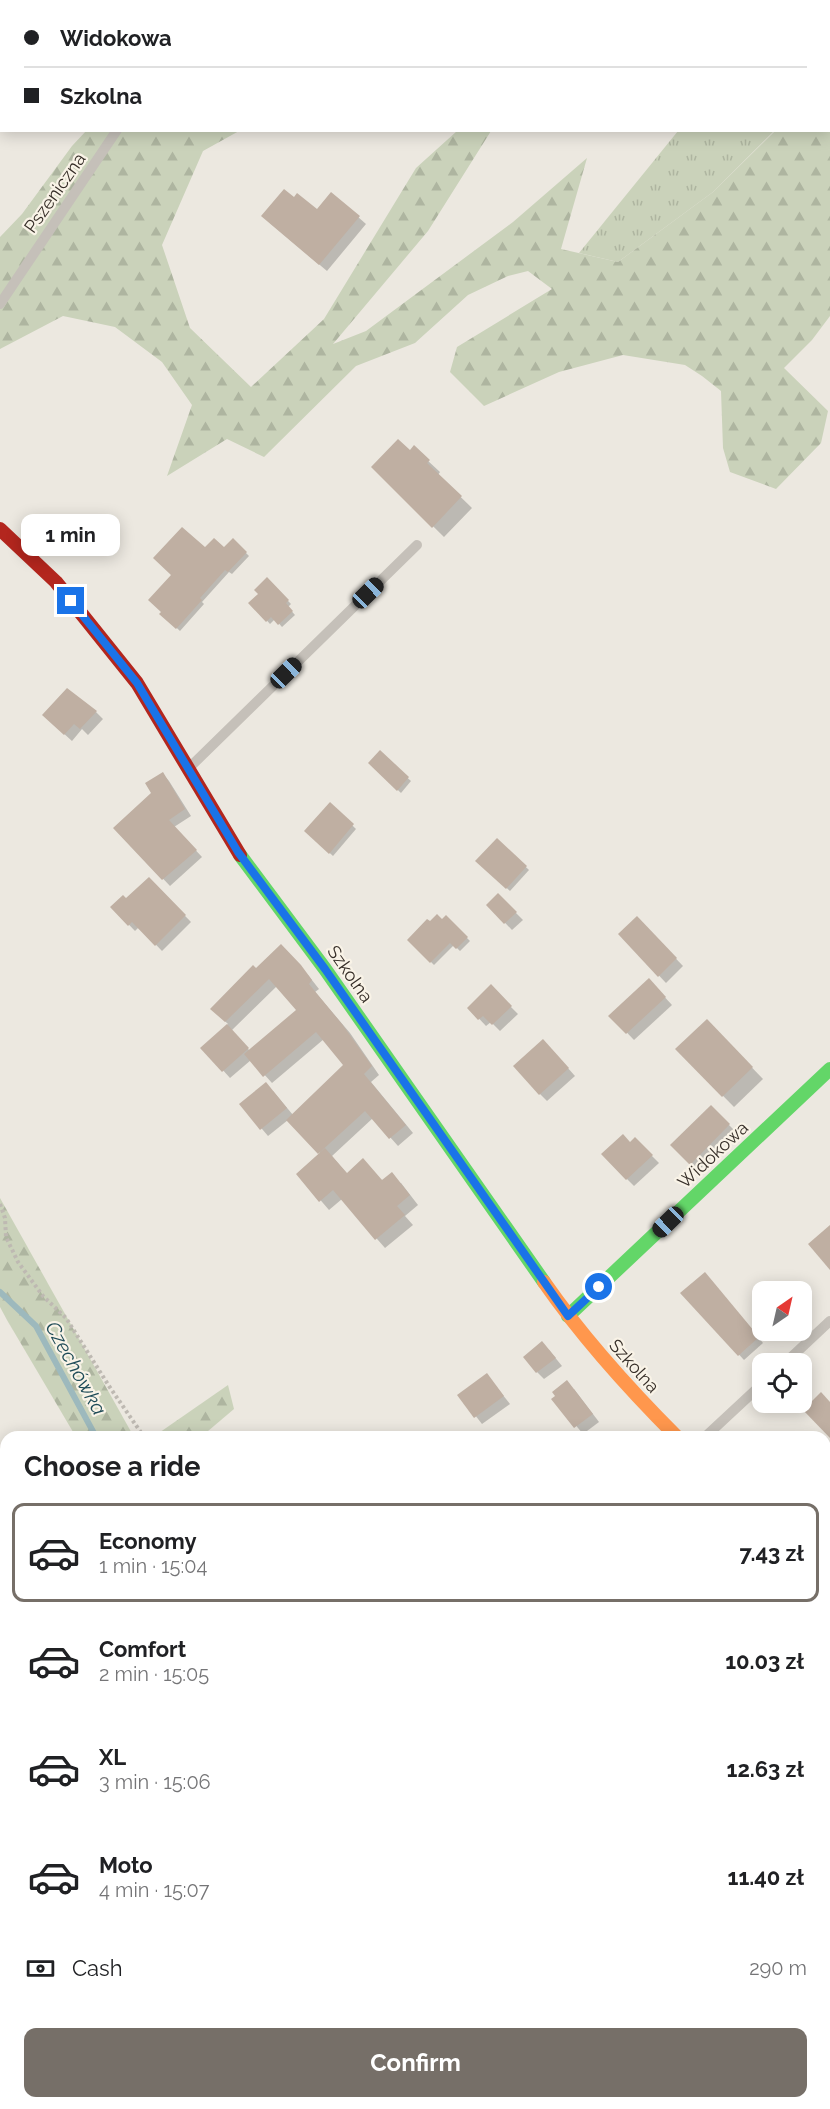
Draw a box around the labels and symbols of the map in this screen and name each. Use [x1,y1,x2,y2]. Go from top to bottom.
street label: Pszeniczna [19,149,90,237]
callout: 1 min [22,514,121,556]
car [349,574,387,612]
route end [57,587,84,614]
car [267,654,305,692]
street label: Szkolna [323,941,378,1006]
street label: Widokowa [673,1117,752,1192]
car [649,1203,687,1241]
route start [585,1273,612,1300]
north arrow [752,1281,812,1341]
water label: Czechówka [40,1317,112,1419]
street label: Szkolna [605,1335,664,1397]

